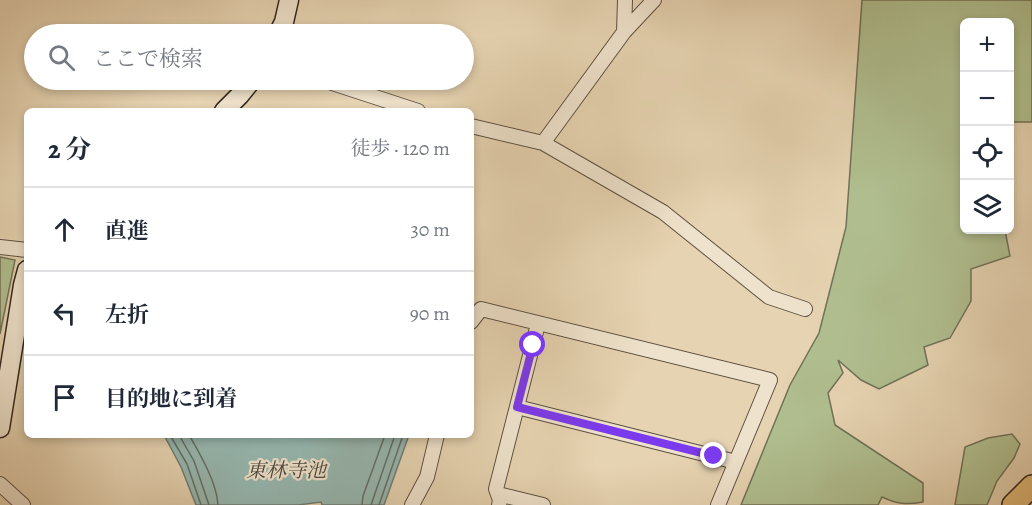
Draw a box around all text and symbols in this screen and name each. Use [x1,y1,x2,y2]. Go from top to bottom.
map controls [960,18,1014,234]
button: + [960,18,1014,72]
search box [24,24,474,90]
icon: search [45,41,78,74]
text: ここで検索 [93,44,203,74]
button: − [960,72,1014,126]
button: locate [960,126,1014,180]
text: 2 分 [48,132,91,167]
text: 徒歩 · 120 m [351,135,450,162]
button: layers [960,180,1014,234]
icon: ahead [48,213,81,246]
text: 直進 [105,216,149,246]
text: 30 m [410,216,450,243]
icon: left [48,297,81,330]
text: 左折 [105,300,149,330]
text: 90 m [410,300,450,327]
route start [519,331,545,357]
icon: arrive [48,381,81,414]
text: 目的地に到着 [105,384,237,414]
route end [700,442,726,468]
water label: 東林寺池 [246,457,328,484]

